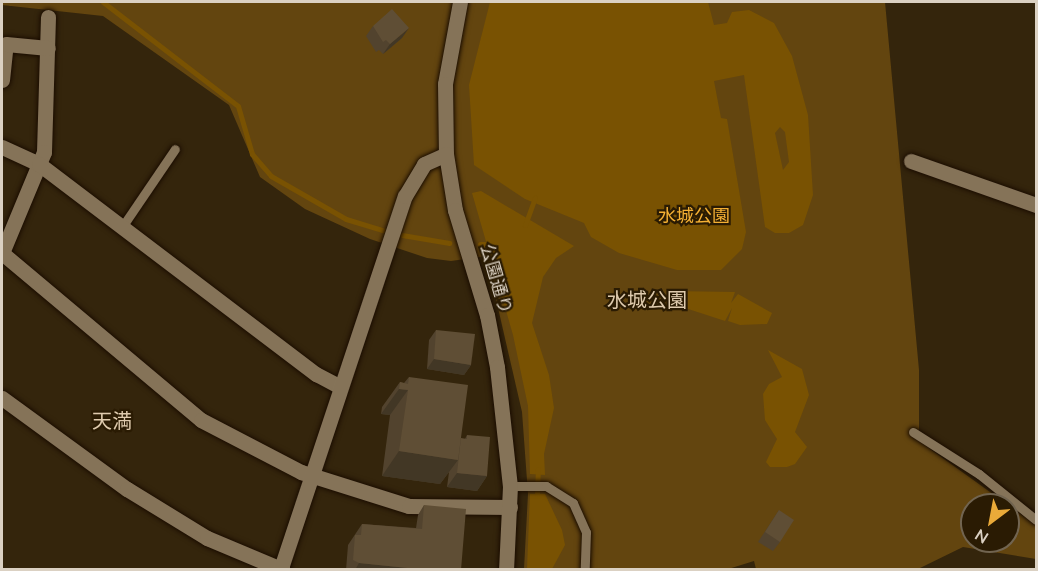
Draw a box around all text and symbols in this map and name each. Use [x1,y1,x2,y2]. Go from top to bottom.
park label: 水城公園 [658,205,730,227]
street label: 公園通り [476,241,516,317]
district label: 水城公園 [607,287,687,311]
district label: 天満 [92,408,132,432]
north arrow [960,493,1020,553]
text: N [971,525,992,548]

